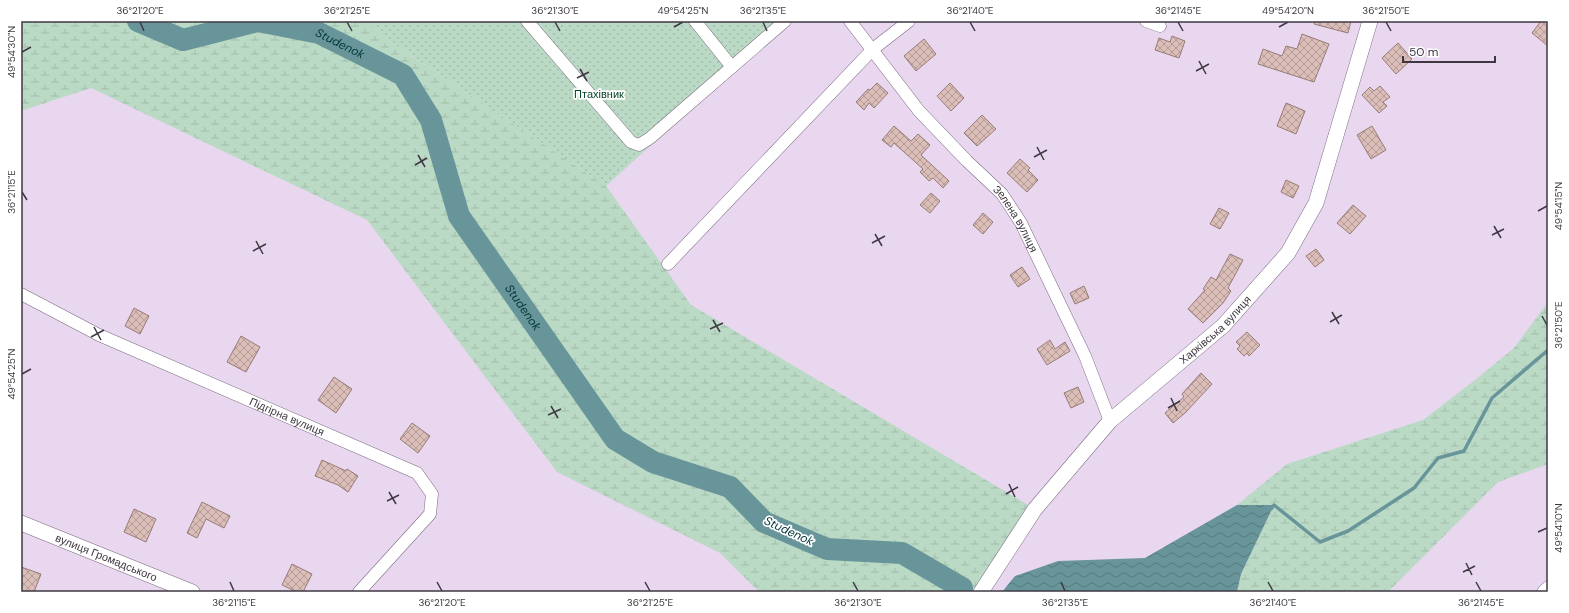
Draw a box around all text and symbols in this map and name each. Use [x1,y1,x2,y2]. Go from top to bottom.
text: 36°21'20"E [116,4,164,17]
text: 36°21'25"E [324,4,371,17]
text: 36°21'30"E [531,4,579,17]
text: 49°54'25"N [657,4,709,17]
text: 36°21'35"E [740,4,787,17]
text: 36°21'40"E [946,4,994,17]
text: 36°21'45"E [1155,4,1201,17]
text: 49°54'20"N [1262,4,1314,17]
text: 36°21'50"E [1362,4,1410,17]
water label: Studenok [313,25,368,63]
text: 49°54'30"N [5,26,18,78]
scale bar [1403,38,1495,64]
text: 50 m [1409,44,1438,60]
park label: Птахівник [574,87,624,101]
text: 36°21'15"E [5,170,18,214]
street label: Зелена вулиця [990,182,1041,254]
text: 49°54'15"N [1552,182,1565,230]
water label: Studenok [501,281,545,335]
street label: Харківська вулиця [1176,293,1254,367]
text: 36°21'50"E [1552,301,1565,349]
text: 49°54'25"N [5,348,18,400]
street label: Підгірна вулиця [247,394,327,439]
text: 49°54'10"N [1552,503,1565,553]
water label: Studenok [762,513,817,550]
street label: вулиця Громадського [53,531,159,584]
text: 36°21'15"E [212,596,256,609]
text: 36°21'20"E [418,596,466,609]
text: 36°21'25"E [627,596,674,609]
text: 36°21'30"E [834,596,882,609]
text: 36°21'35"E [1042,596,1089,609]
text: 36°21'40"E [1249,596,1297,609]
text: 36°21'45"E [1458,596,1504,609]

